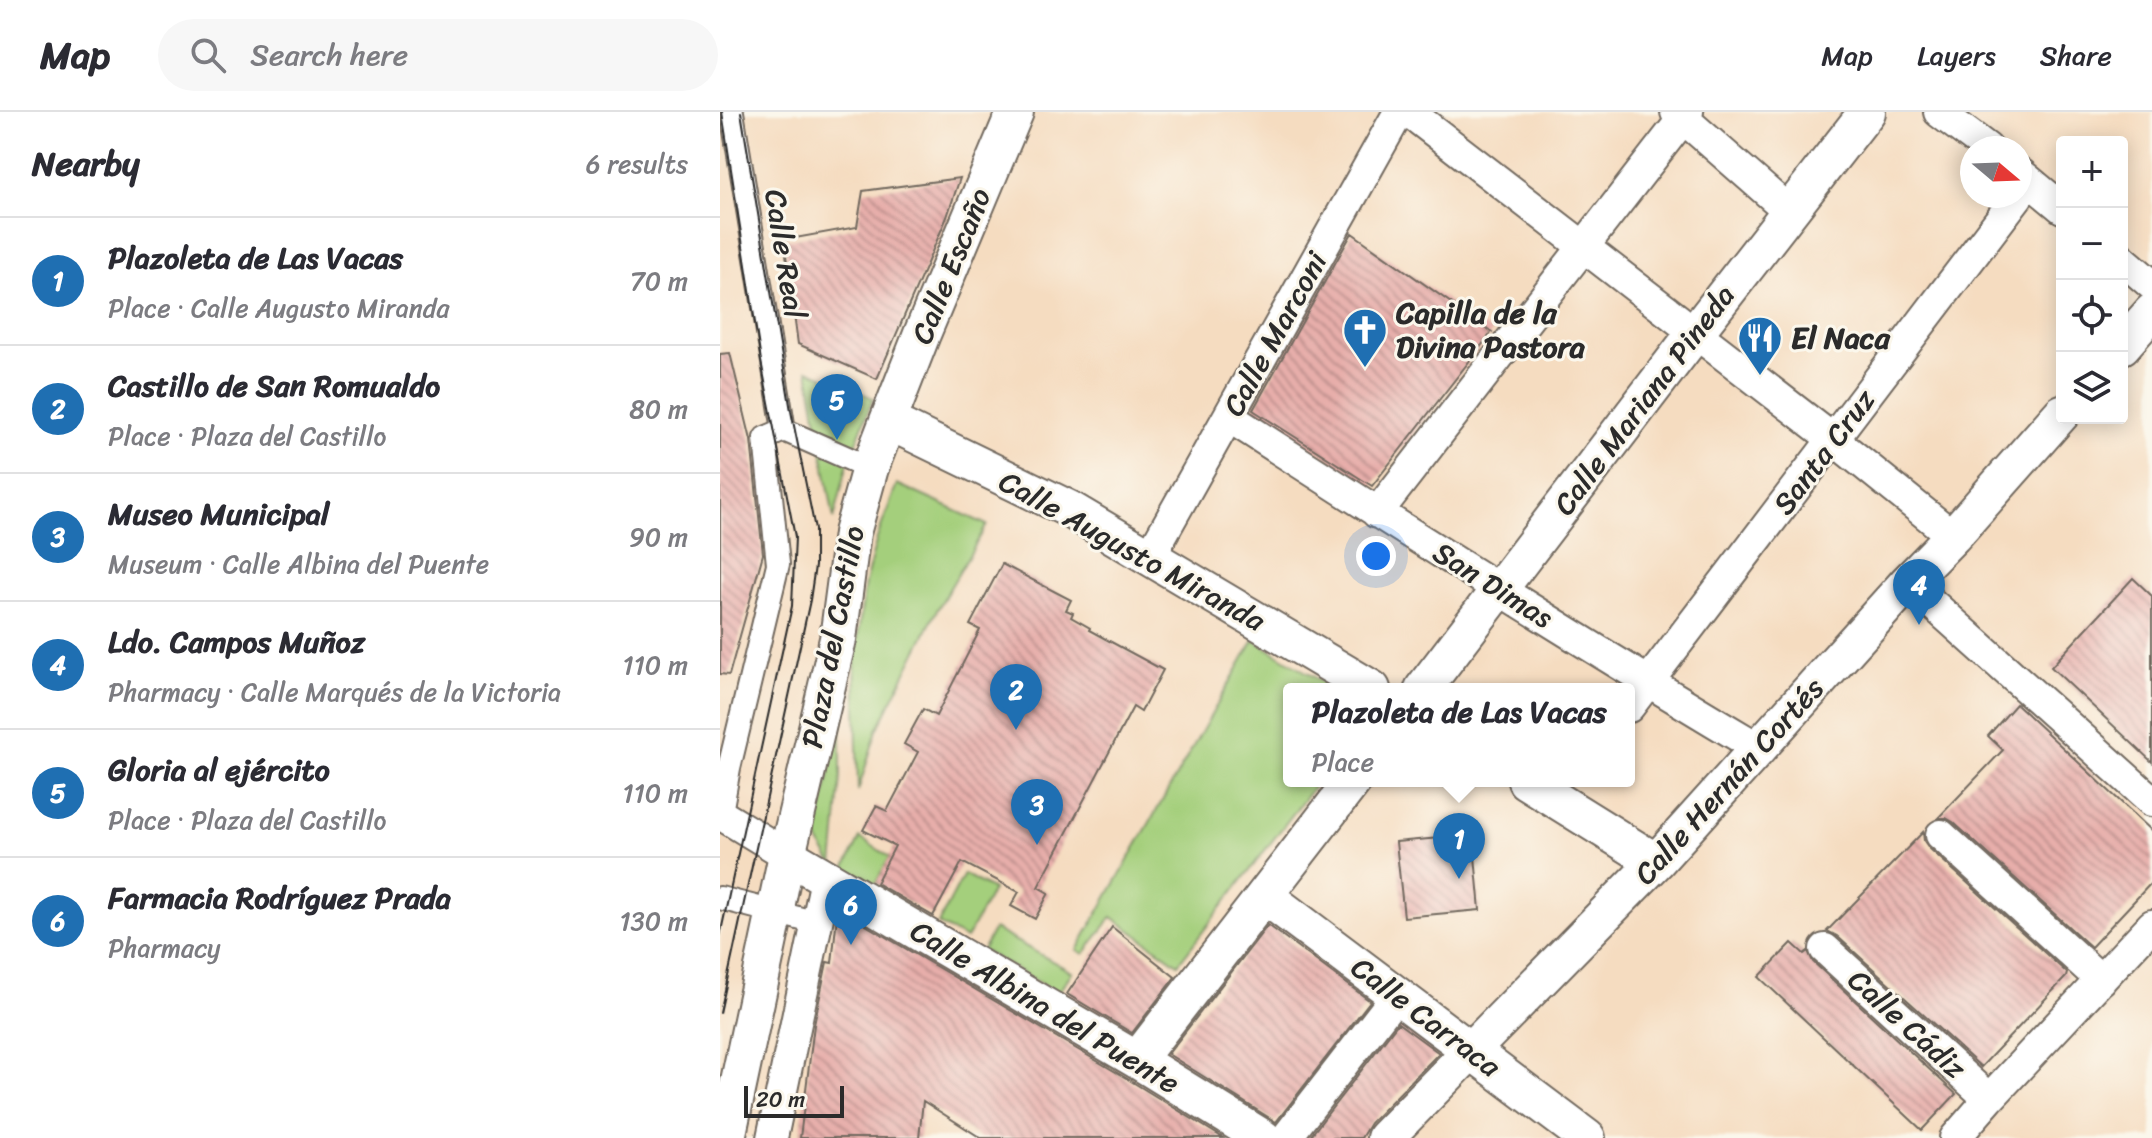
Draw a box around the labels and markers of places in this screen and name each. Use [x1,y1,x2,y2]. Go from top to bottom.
place label: Capilla de la Divina Pastora [1395,286,1586,374]
church icon: Capilla de la Divina Pastora [1341,306,1389,369]
place label: El Naca [1791,311,1891,365]
restaurant icon: El Naca [1736,314,1784,377]
pin: 5 [811,374,863,440]
pin: 4 [1893,559,1945,625]
pin: 2 [990,664,1042,730]
pin: 3 [1011,779,1063,845]
pin: 1 [1433,813,1485,879]
pin: 6 [825,879,877,945]

